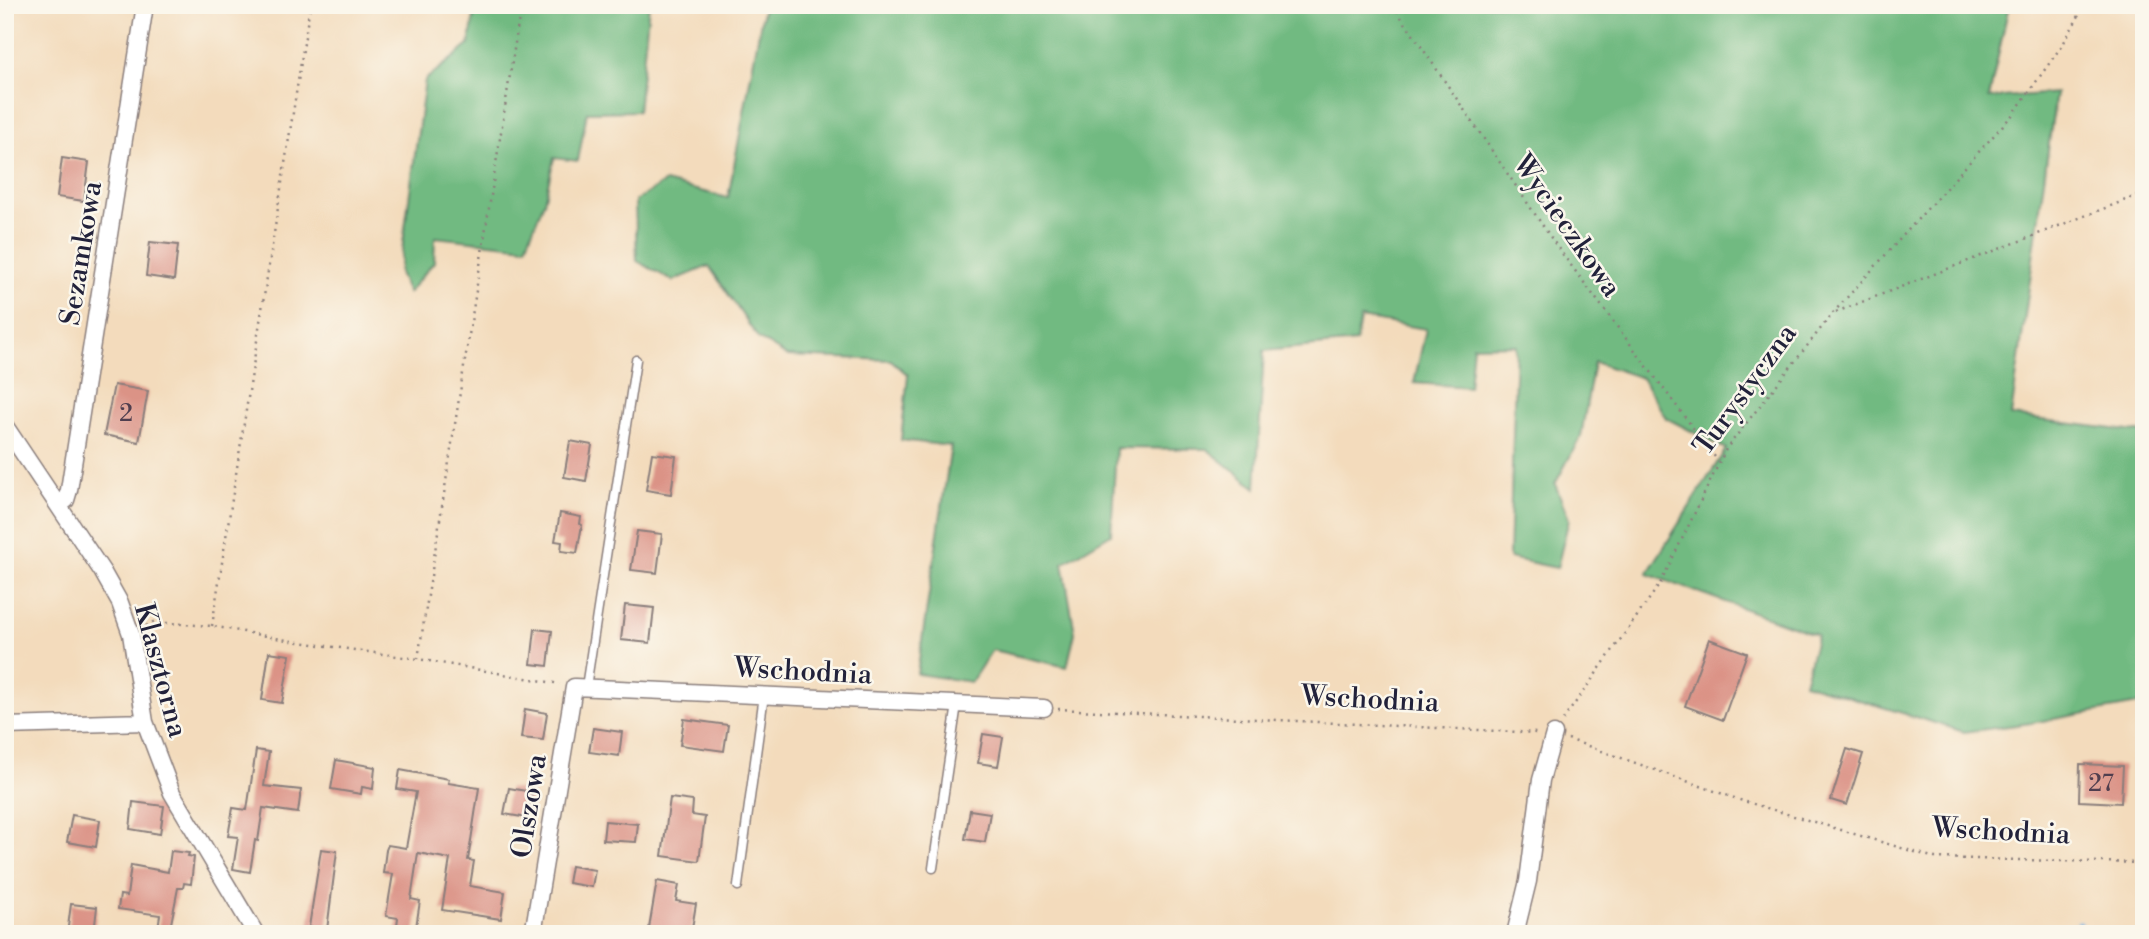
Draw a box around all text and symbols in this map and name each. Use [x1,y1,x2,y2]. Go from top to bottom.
street label: Wycieczkowa [1504,147,1629,305]
street label: Sezamkowa [53,178,110,328]
street label: Turystyczna [1686,317,1805,462]
house number: 2 [119,399,133,429]
street label: Klasztorna [126,600,195,742]
street label: Wschodnia [732,650,874,693]
street label: Wschodnia [1299,678,1441,721]
street label: Olszowa [504,751,555,861]
house number: 27 [2088,769,2114,799]
street label: Wschodnia [1930,810,2072,853]

